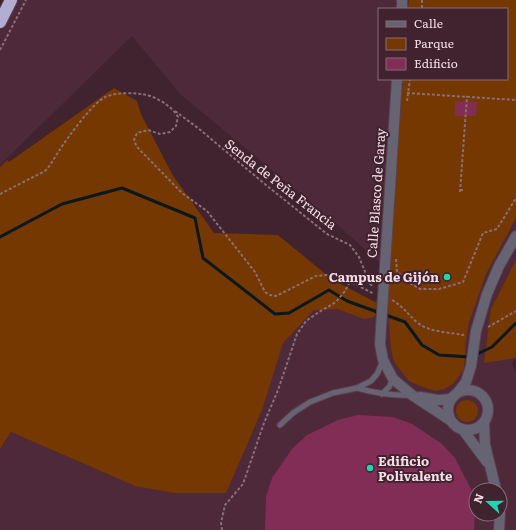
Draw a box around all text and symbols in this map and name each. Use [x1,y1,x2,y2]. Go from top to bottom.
legend [378,8,508,80]
text: Calle [414,14,443,32]
text: Parque [414,34,454,52]
text: Edificio [414,54,458,72]
street label: Calle Blasco de Garay [361,127,390,258]
street label: Senda de Peña Francia [221,134,341,233]
place label: Campus de Gijón [329,267,439,286]
marker: Campus de Gijón [442,272,452,282]
place label: Edificio Polivalente [378,451,452,485]
marker: Edificio Polivalente [365,463,375,473]
north arrow [468,482,508,522]
text: N [469,491,487,505]

